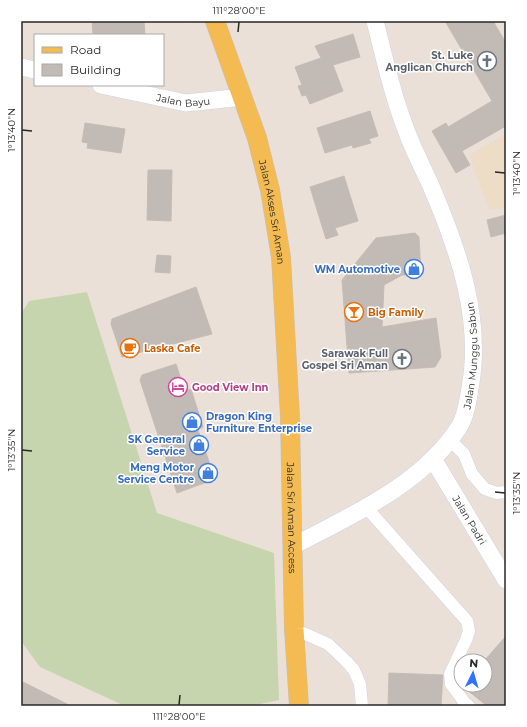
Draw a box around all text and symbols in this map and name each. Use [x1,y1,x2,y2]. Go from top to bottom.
text: 111°28'00"E [212,4,266,17]
legend [34,34,164,86]
text: Road [70,42,101,57]
place label: St. Luke Anglican Church [385,49,473,74]
church icon: St. Luke Anglican Church [476,50,498,72]
text: Building [70,62,121,77]
street label: Jalan Bayu [154,91,211,110]
text: 1°13'40"N [5,108,18,152]
text: 1°13'40"N [510,151,523,195]
street label: Jalan Akses Sri Aman [255,157,287,265]
shop icon: WM Automotive [403,258,425,280]
place label: WM Automotive [314,263,400,276]
bar icon: Big Family [343,301,365,323]
street label: Jalan Munggu Sabun [460,301,481,411]
place label: Big Family [368,306,424,319]
cafe icon: Laska Cafe [119,337,141,359]
place label: Laska Cafe [144,342,201,355]
place label: Sarawak Full Gospel Sri Aman [302,347,388,372]
church icon: Sarawak Full Gospel Sri Aman [391,348,413,370]
hotel icon: Good View Inn [167,376,189,398]
place label: Good View Inn [192,381,269,394]
place label: Dragon King Furniture Enterprise [206,410,312,435]
shop icon: Dragon King Furniture Enterprise [181,411,203,433]
text: 1°13'35"N [5,429,18,471]
place label: SK General Service [128,433,185,458]
shop icon: SK General Service [188,434,210,456]
place label: Meng Motor Service Centre [118,461,195,486]
street label: Jalan Sri Aman Access [284,461,299,574]
shop icon: Meng Motor Service Centre [197,462,219,484]
text: 1°13'35"N [510,472,523,514]
street label: Jalan Padri [449,492,489,547]
north arrow [453,653,493,693]
text: N [469,656,479,670]
text: 111°28'00"E [152,710,206,723]

